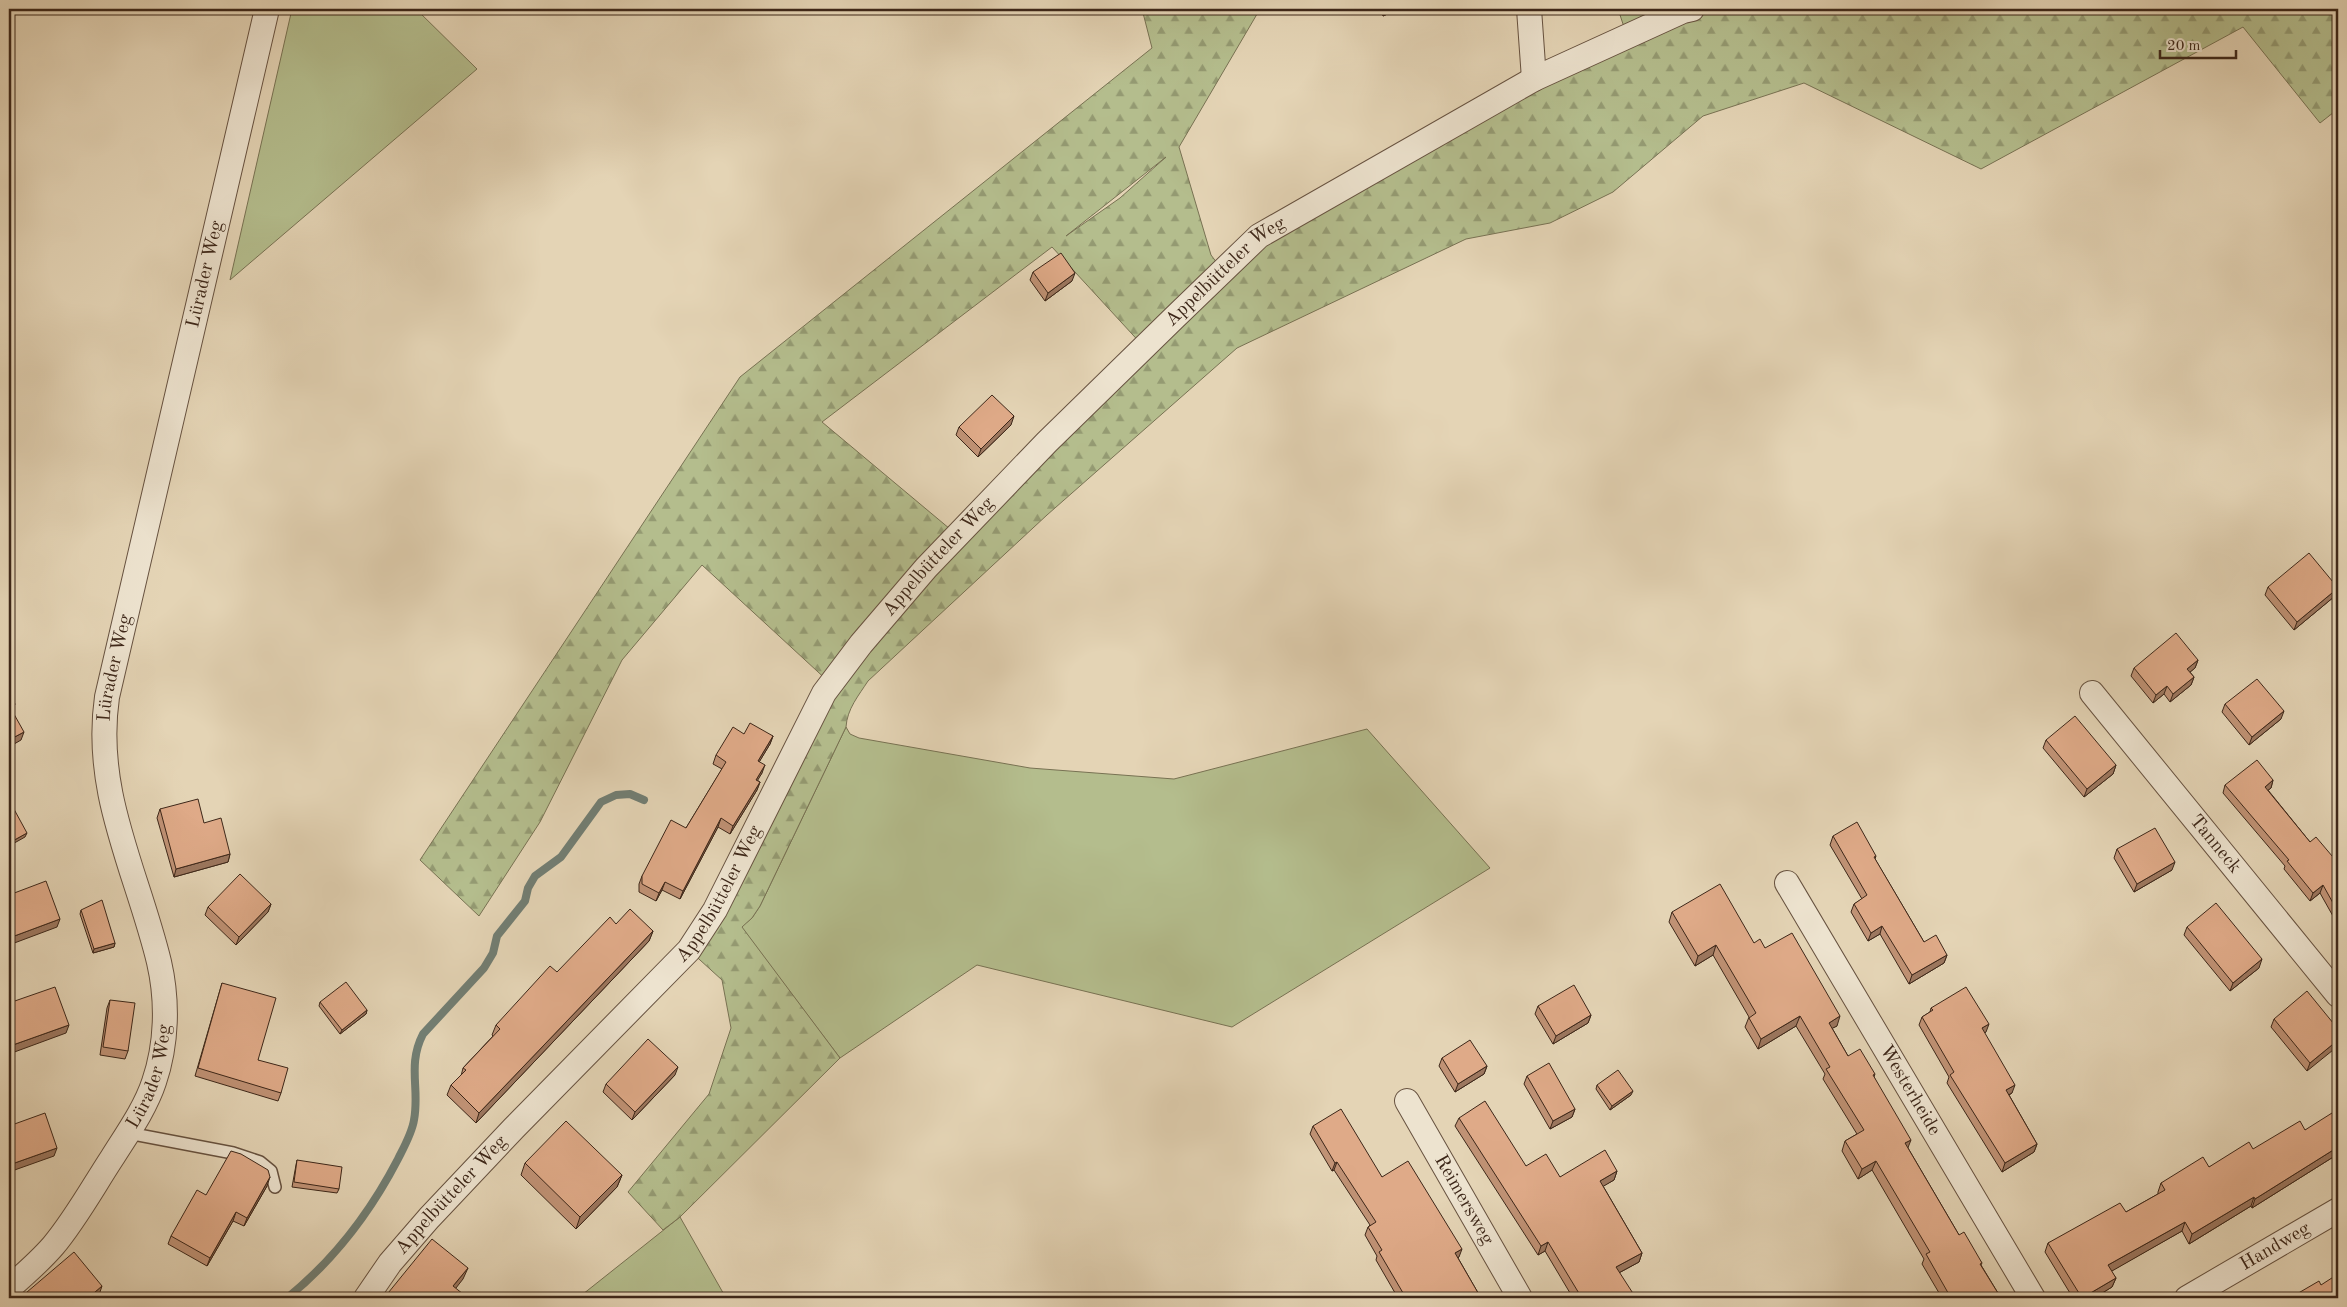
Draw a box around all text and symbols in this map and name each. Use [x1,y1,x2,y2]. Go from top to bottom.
scale bar [2160,28,2236,60]
text: 20 m [2167,39,2201,54]
street label: Appelbütteler Weg [1162,213,1289,330]
street label: Lürader Weg [184,218,227,330]
street label: Appelbütteler Weg [879,493,998,620]
street label: Lürader Weg [95,612,136,722]
street label: Tanneck [2186,811,2245,877]
street label: Appelbütteler Weg [673,822,766,966]
street label: Lürader Weg [123,1023,174,1132]
street label: Westerheide [1876,1042,1944,1139]
street label: Appelbütteler Weg [392,1131,511,1258]
street label: Reimersweg [1431,1152,1497,1249]
street label: Handweg [2237,1219,2314,1274]

